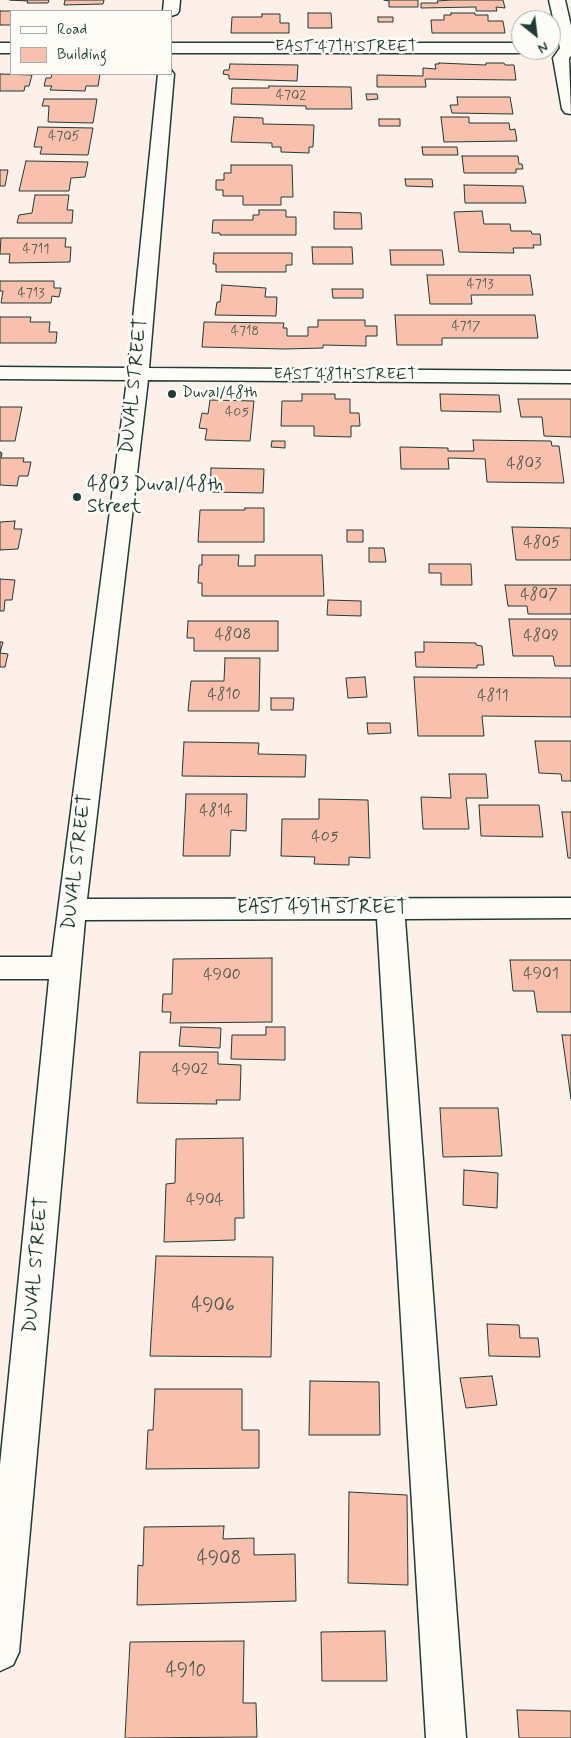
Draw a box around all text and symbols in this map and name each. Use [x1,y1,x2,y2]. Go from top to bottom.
legend [10,10,172,75]
north arrow [511,10,561,60]
text: Road [57,20,87,40]
text: N [534,37,551,57]
street label: EAST 47TH STREET [275,38,417,58]
text: Building [57,45,107,65]
house number: 4702 [276,88,306,104]
house number: 4705 [48,129,80,145]
house number: 4711 [23,242,49,258]
house number: 4713 [467,277,493,293]
house number: 4713 [18,286,44,302]
street label: DUVAL STREET [117,317,153,455]
house number: 4717 [451,319,481,335]
house number: 4718 [231,324,259,340]
street label: EAST 48TH STREET [274,366,416,386]
place label: Duval/48th [182,384,258,404]
marker: Duval/48th [166,388,178,400]
house number: 405 [225,405,249,421]
house number: 4803 [507,455,541,475]
place label: 4803 Duval/48th Street [87,475,223,519]
marker: 4803 Duval/48th Street [71,491,83,503]
house number: 4805 [523,534,561,554]
house number: 4807 [520,586,558,606]
house number: 4808 [215,626,251,646]
house number: 4809 [523,627,559,647]
house number: 4810 [207,686,241,706]
house number: 4811 [477,687,509,707]
street label: DUVAL STREET [58,793,98,931]
house number: 4814 [199,802,233,822]
house number: 405 [311,828,339,848]
street label: EAST 49TH STREET [237,898,407,920]
house number: 4901 [523,965,559,985]
house number: 4900 [203,966,241,986]
house number: 4902 [172,1061,208,1081]
house number: 4904 [186,1191,224,1211]
street label: DUVAL STREET [20,1196,54,1334]
house number: 4906 [191,1296,235,1318]
house number: 4908 [197,1549,241,1571]
house number: 4910 [166,1661,206,1683]

